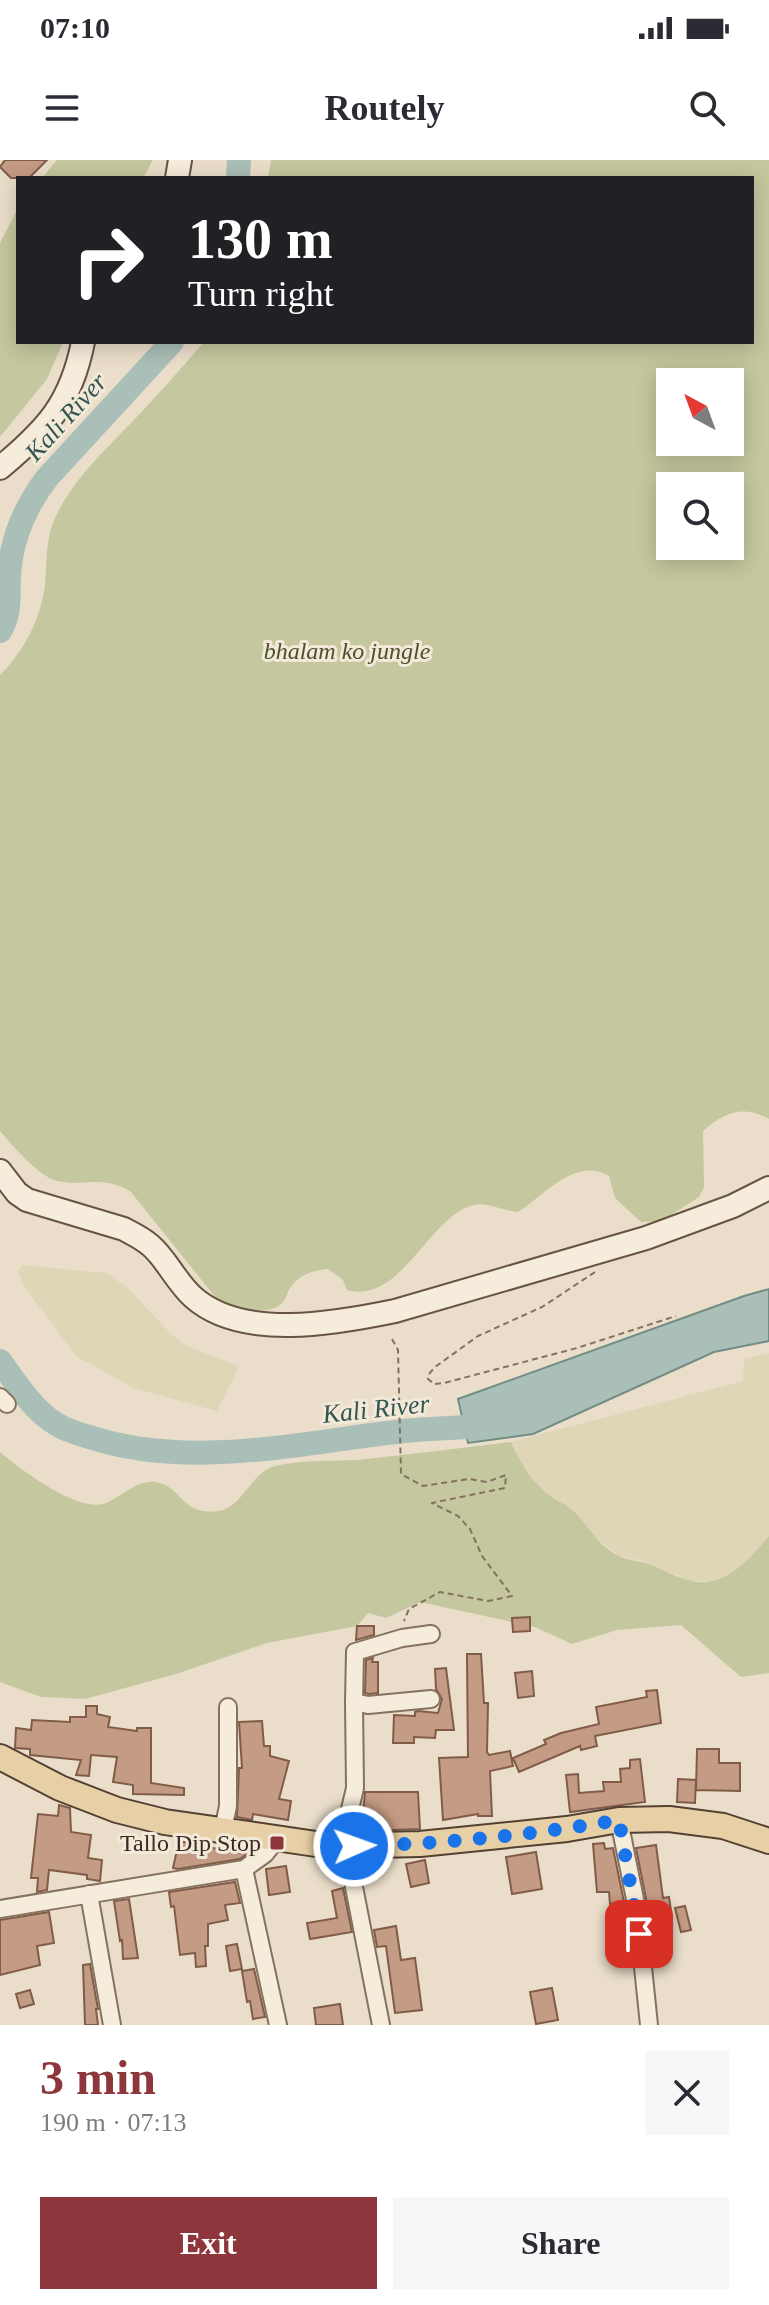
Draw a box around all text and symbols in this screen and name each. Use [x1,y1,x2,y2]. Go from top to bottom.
text: 07:10 [40,11,110,44]
icon: menu [40,86,84,130]
icon: search [685,86,729,130]
text: Routely [325,88,445,128]
icon: right [56,208,160,312]
text: 130 m [188,208,333,270]
text: Turn right [188,274,334,314]
water label: Kali River [19,367,113,467]
north arrow [656,368,744,456]
map controls [656,368,744,560]
button: search [656,472,744,560]
park label: bhalam ko jungle [264,638,431,664]
water label: Kali River [320,1389,432,1429]
position arrow [312,1804,396,1888]
place label: Tallo Dip Stop [120,1830,261,1856]
marker: Tallo Dip Stop [268,1834,286,1852]
pin [605,1900,673,1968]
icon: arrive [617,1912,661,1956]
text: 3 min [40,2051,156,2104]
button: close [645,2051,729,2135]
text: 190 m · 07:13 [40,2108,187,2137]
button: Exit [40,2197,377,2289]
button: Share [393,2197,729,2289]

